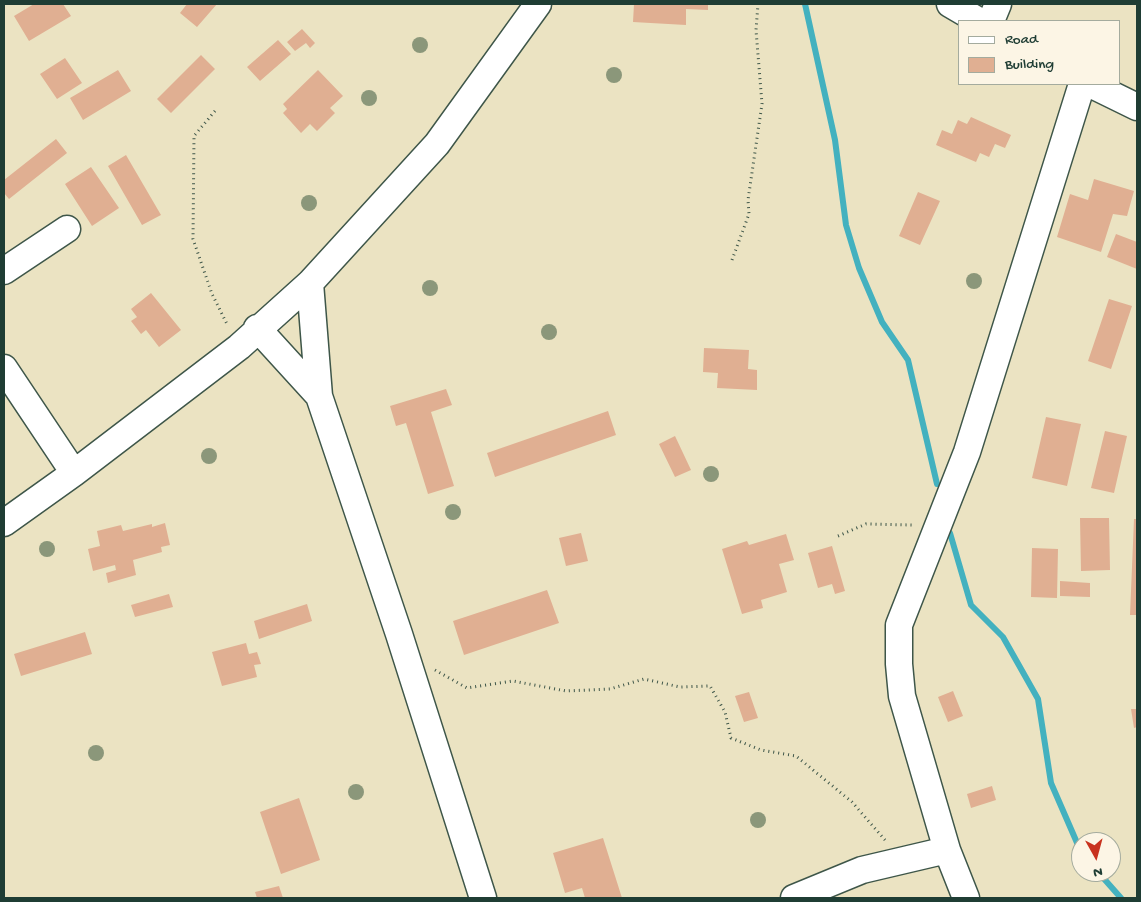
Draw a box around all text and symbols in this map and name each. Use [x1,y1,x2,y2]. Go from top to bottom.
legend [958,20,1121,85]
text: Road [1005,31,1038,49]
text: Building [1005,56,1054,74]
north arrow [1071,832,1121,882]
text: N [1092,862,1103,880]

